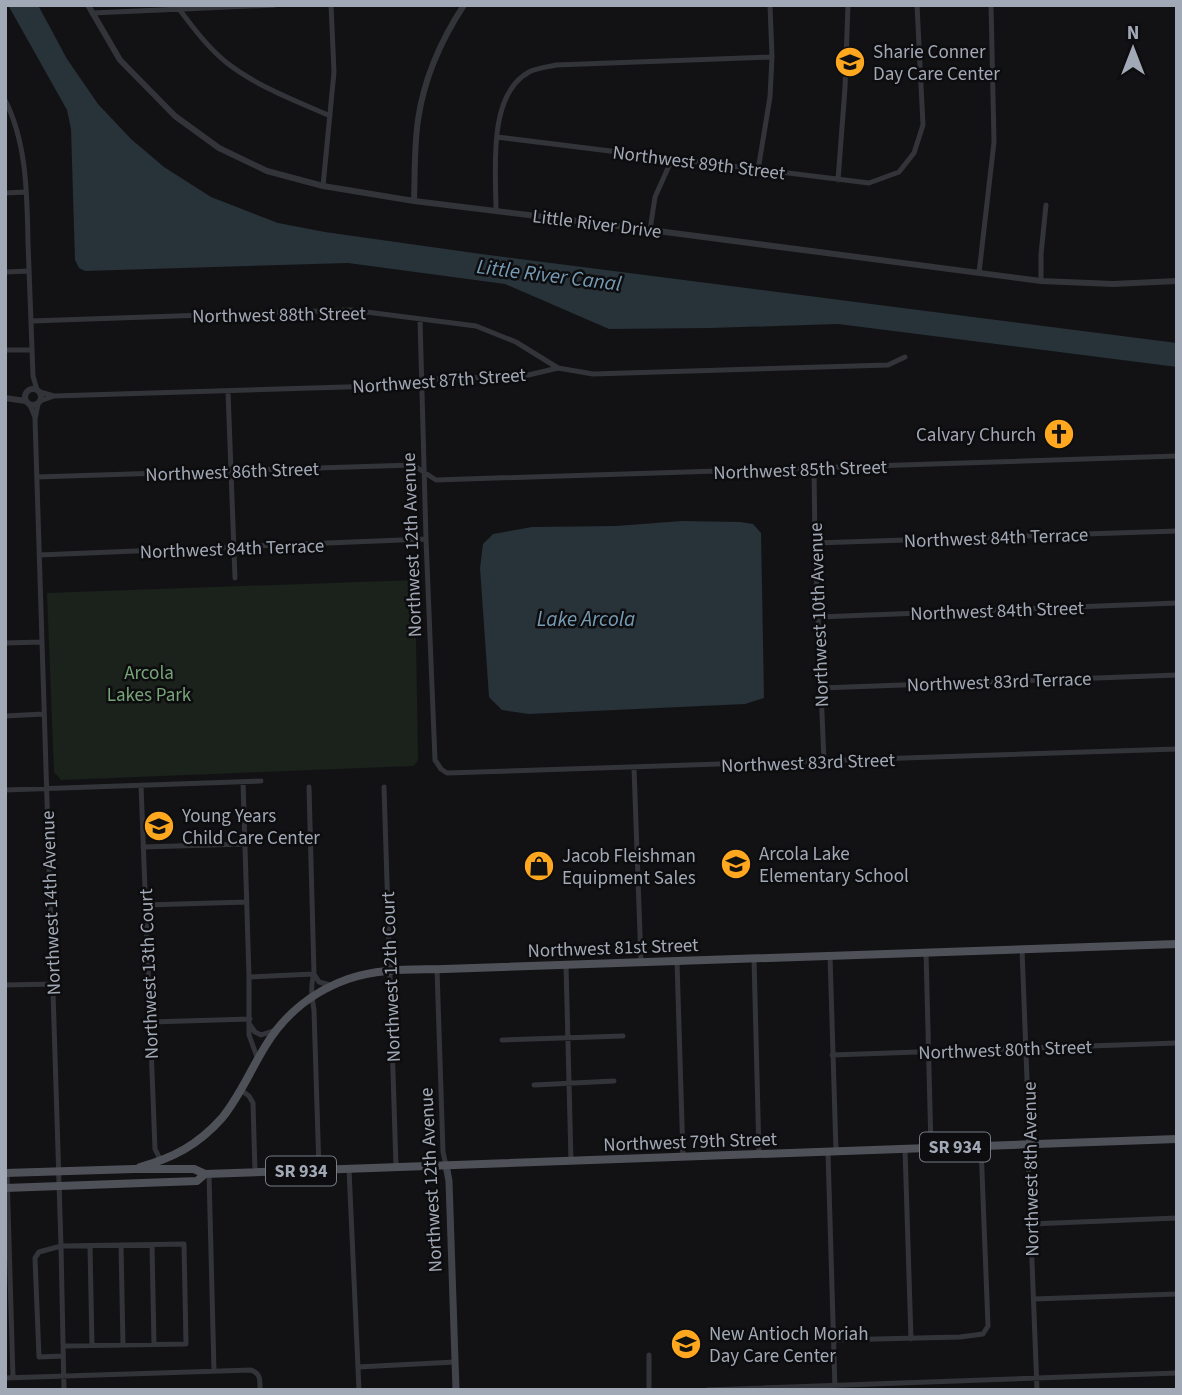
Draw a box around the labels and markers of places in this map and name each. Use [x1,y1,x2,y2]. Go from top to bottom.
place label: Sharie Conner Day Care Center [873,39,1000,88]
school or university icon: Sharie Conner Day Care Center [833,45,867,79]
church icon: Calvary Church [1042,417,1076,451]
place label: Calvary Church [916,422,1036,449]
place label: Young Years Child Care Center [181,803,320,852]
school or university icon: Young Years Child Care Center [142,809,176,843]
place label: Arcola Lake Elementary School [759,841,909,890]
place label: Jacob Fleishman Equipment Sales [562,843,696,892]
school or university icon: Arcola Lake Elementary School [719,847,753,881]
shop icon: Jacob Fleishman Equipment Sales [522,849,556,883]
place label: New Antioch Moriah Day Care Center [709,1321,868,1370]
school or university icon: New Antioch Moriah Day Care Center [669,1327,703,1361]

